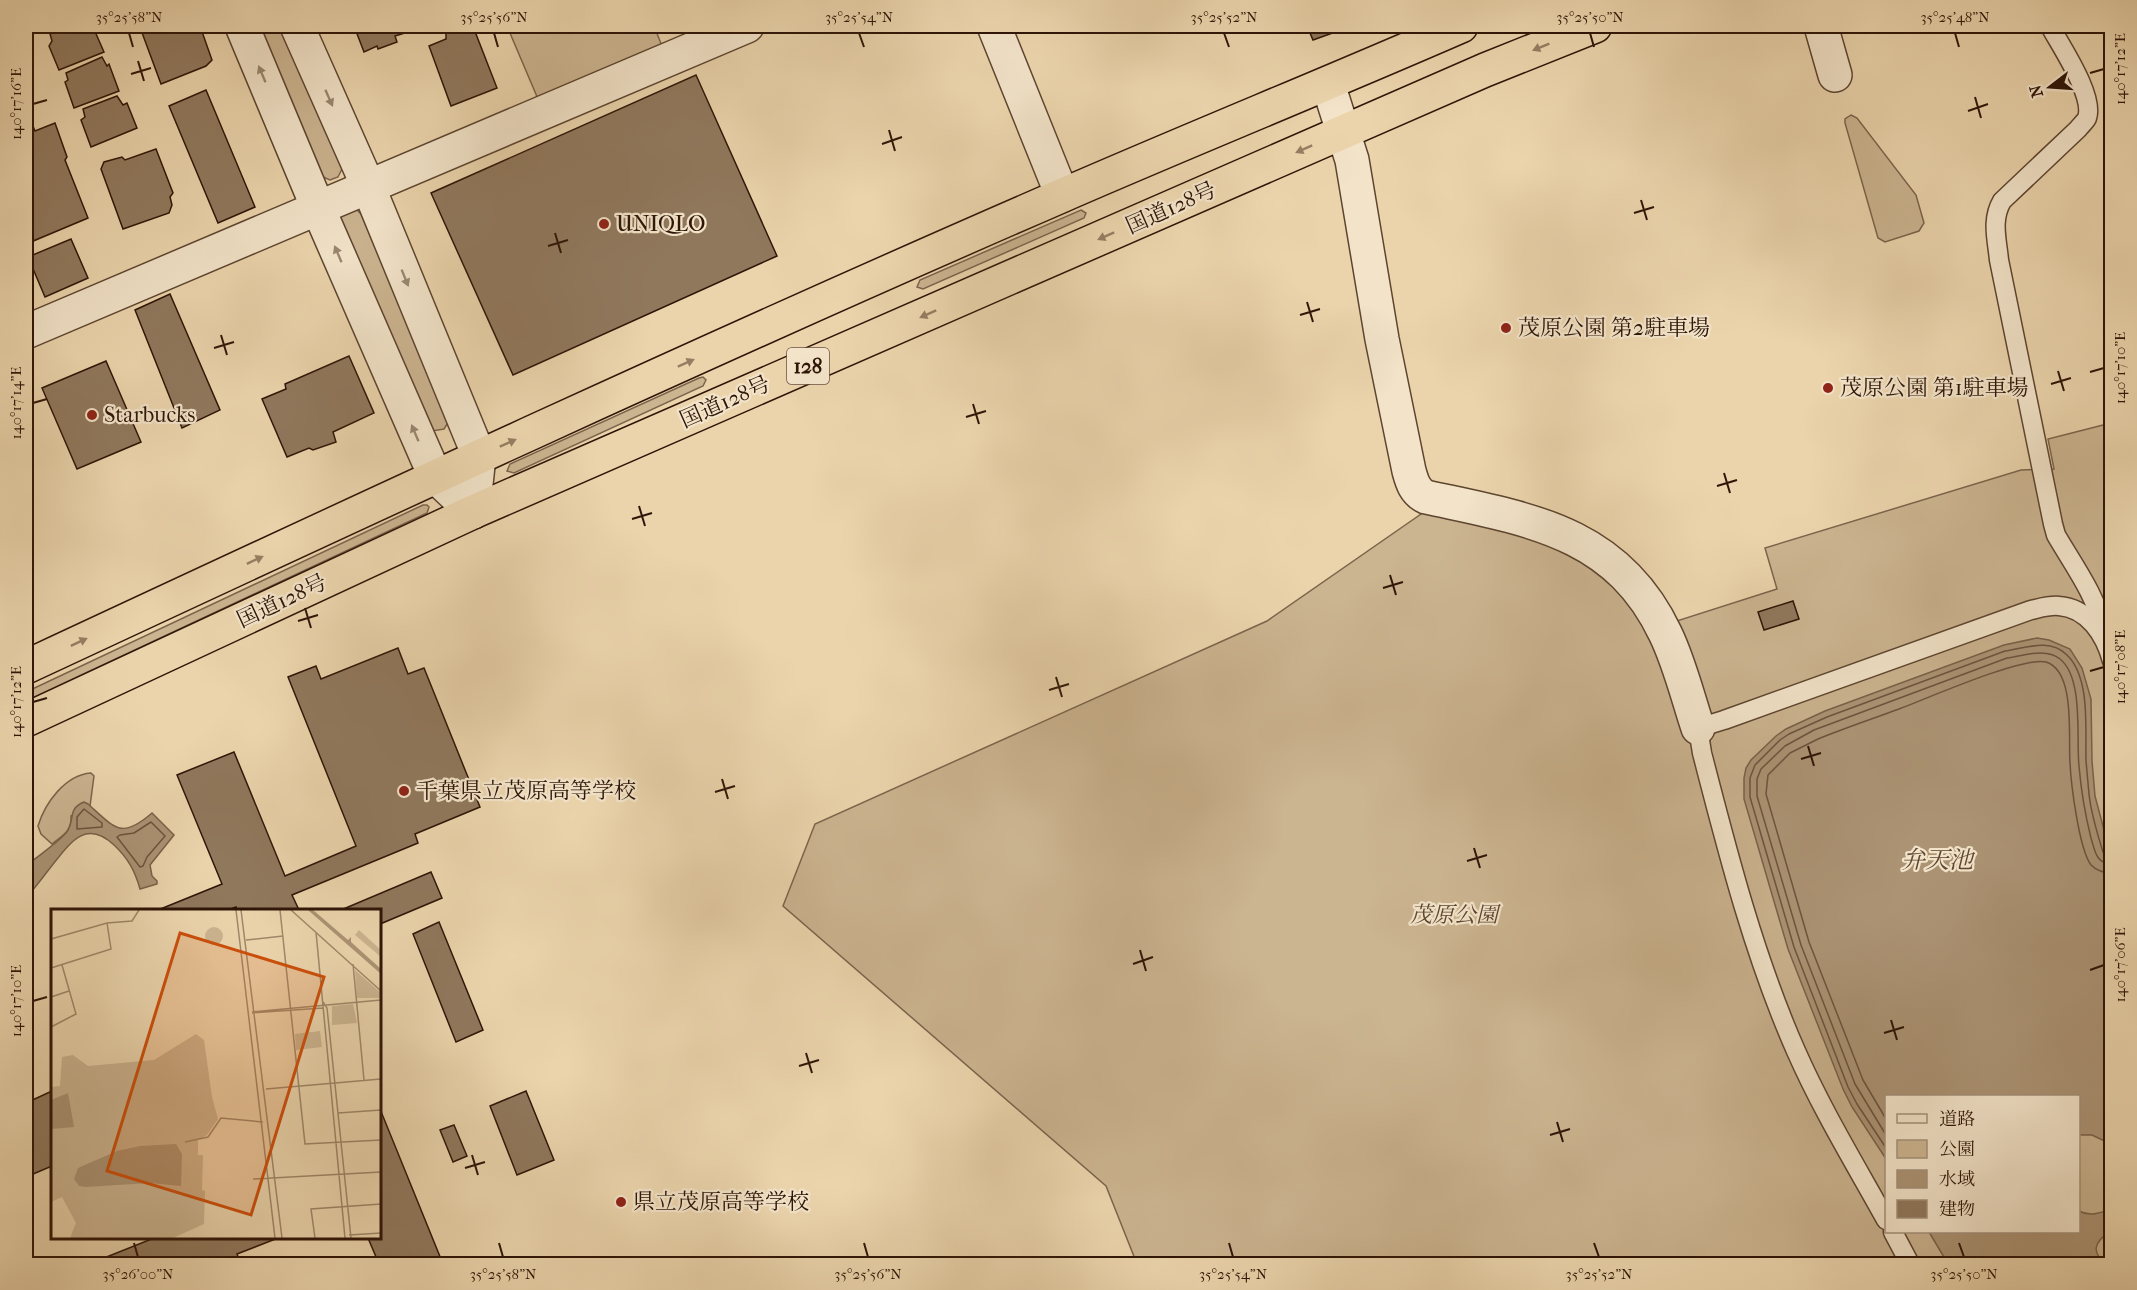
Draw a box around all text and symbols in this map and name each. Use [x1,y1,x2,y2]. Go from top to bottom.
text: 35°25'58"N [96,8,163,26]
text: 35°25'56"N [460,8,528,26]
text: 35°25'54"N [825,8,894,26]
text: 35°25'52"N [1191,8,1258,26]
text: 35°25'50"N [1556,8,1624,26]
text: 35°25'48"N [1920,8,1990,26]
text: 140°17'12"E [2111,33,2129,105]
one-way arrow [1532,43,1550,52]
north arrow [2020,57,2080,117]
one-way arrow [257,65,267,83]
text: 140°17'16"E [7,68,25,140]
text: N [2025,82,2047,100]
one-way arrow [324,90,334,108]
one-way arrow [1296,145,1313,154]
street label: 国道128号 [1122,177,1220,239]
place label: UNIQLO [616,211,705,237]
marker: UNIQLO [597,217,611,231]
one-way arrow [1097,231,1115,241]
one-way arrow [332,245,342,263]
one-way arrow [400,269,410,287]
one-way arrow [918,309,936,319]
place label: 茂原公園 第2駐車場 [1518,315,1710,341]
marker: 茂原公園 第2駐車場 [1499,321,1513,335]
text: 140°17'10"E [2111,332,2129,404]
road number: 128 [787,348,829,384]
one-way arrow [678,358,696,368]
text: 140°17'14"E [7,367,25,439]
street label: 国道128号 [676,371,774,433]
place label: 茂原公園 第1駐車場 [1840,375,2029,401]
marker: 茂原公園 第1駐車場 [1821,381,1835,395]
place label: Starbucks [104,402,195,428]
marker: Starbucks [85,408,99,422]
one-way arrow [410,423,420,441]
one-way arrow [500,438,517,447]
one-way arrow [247,555,264,564]
street label: 国道128号 [233,569,331,633]
text: 140°17'08"E [2111,630,2129,704]
one-way arrow [70,638,87,647]
text: 140°17'12"E [7,666,25,738]
place label: 千葉県立茂原高等学校 [416,778,636,804]
marker: 千葉県立茂原高等学校 [397,784,411,798]
water label: 弁天池 [1901,846,1976,874]
park label: 茂原公園 [1410,902,1501,928]
inset map [51,909,381,1239]
text: 140°17'06"E [2111,927,2129,1003]
text: 140°17'10"E [7,965,25,1037]
legend [1885,1095,2080,1233]
text: 道路 [1939,1109,1975,1130]
text: 公園 [1939,1139,1975,1160]
text: 水域 [1939,1169,1975,1190]
place label: 県立茂原高等学校 [633,1189,809,1215]
marker: 県立茂原高等学校 [614,1195,628,1209]
text: 建物 [1939,1199,1975,1220]
text: 35°26'00"N [103,1265,174,1283]
text: 35°25'58"N [470,1265,537,1283]
text: 35°25'56"N [834,1265,902,1283]
text: 35°25'54"N [1199,1265,1268,1283]
text: 35°25'52"N [1566,1265,1633,1283]
text: 35°25'50"N [1930,1265,1998,1283]

